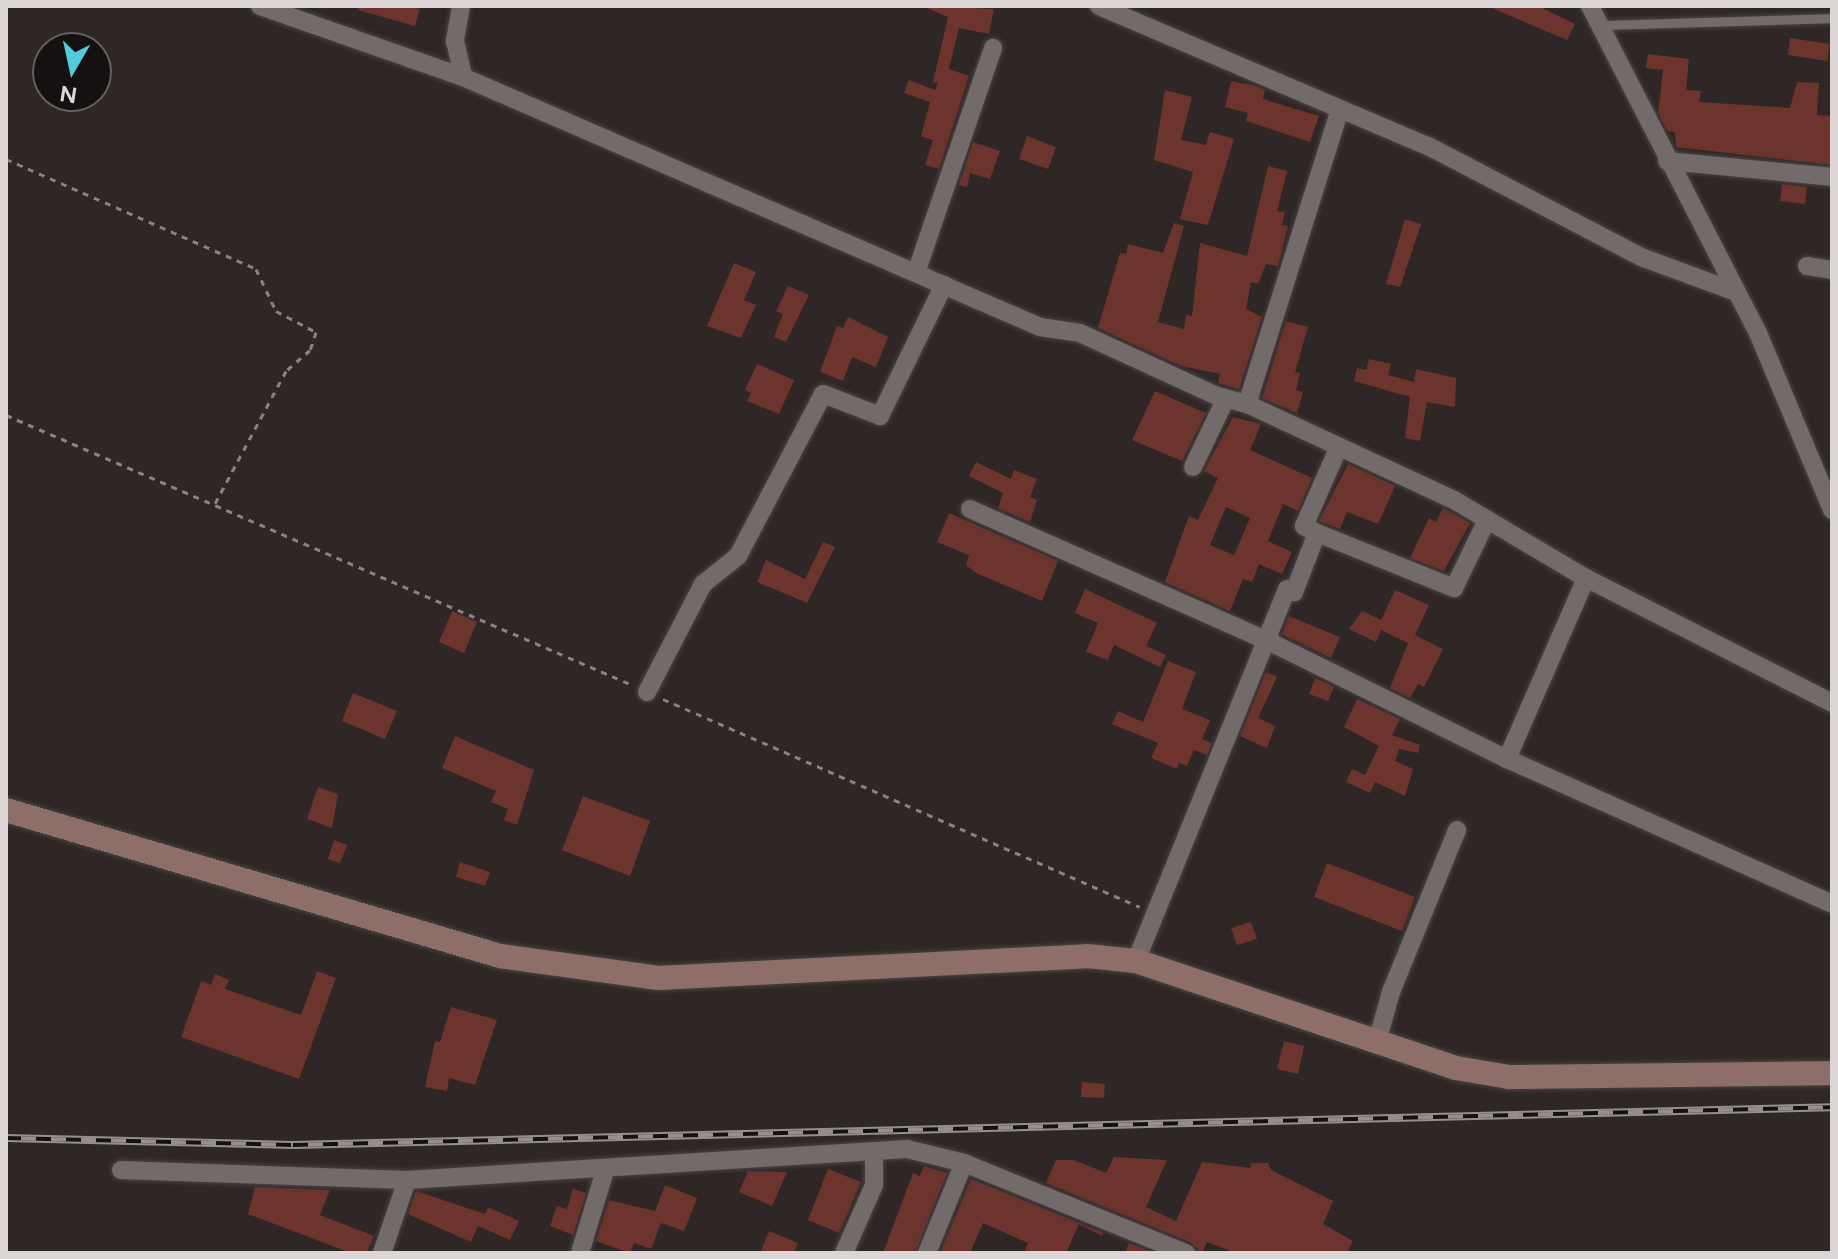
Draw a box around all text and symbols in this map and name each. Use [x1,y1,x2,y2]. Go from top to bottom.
north arrow [32,32,112,112]
text: N [58,80,79,109]

